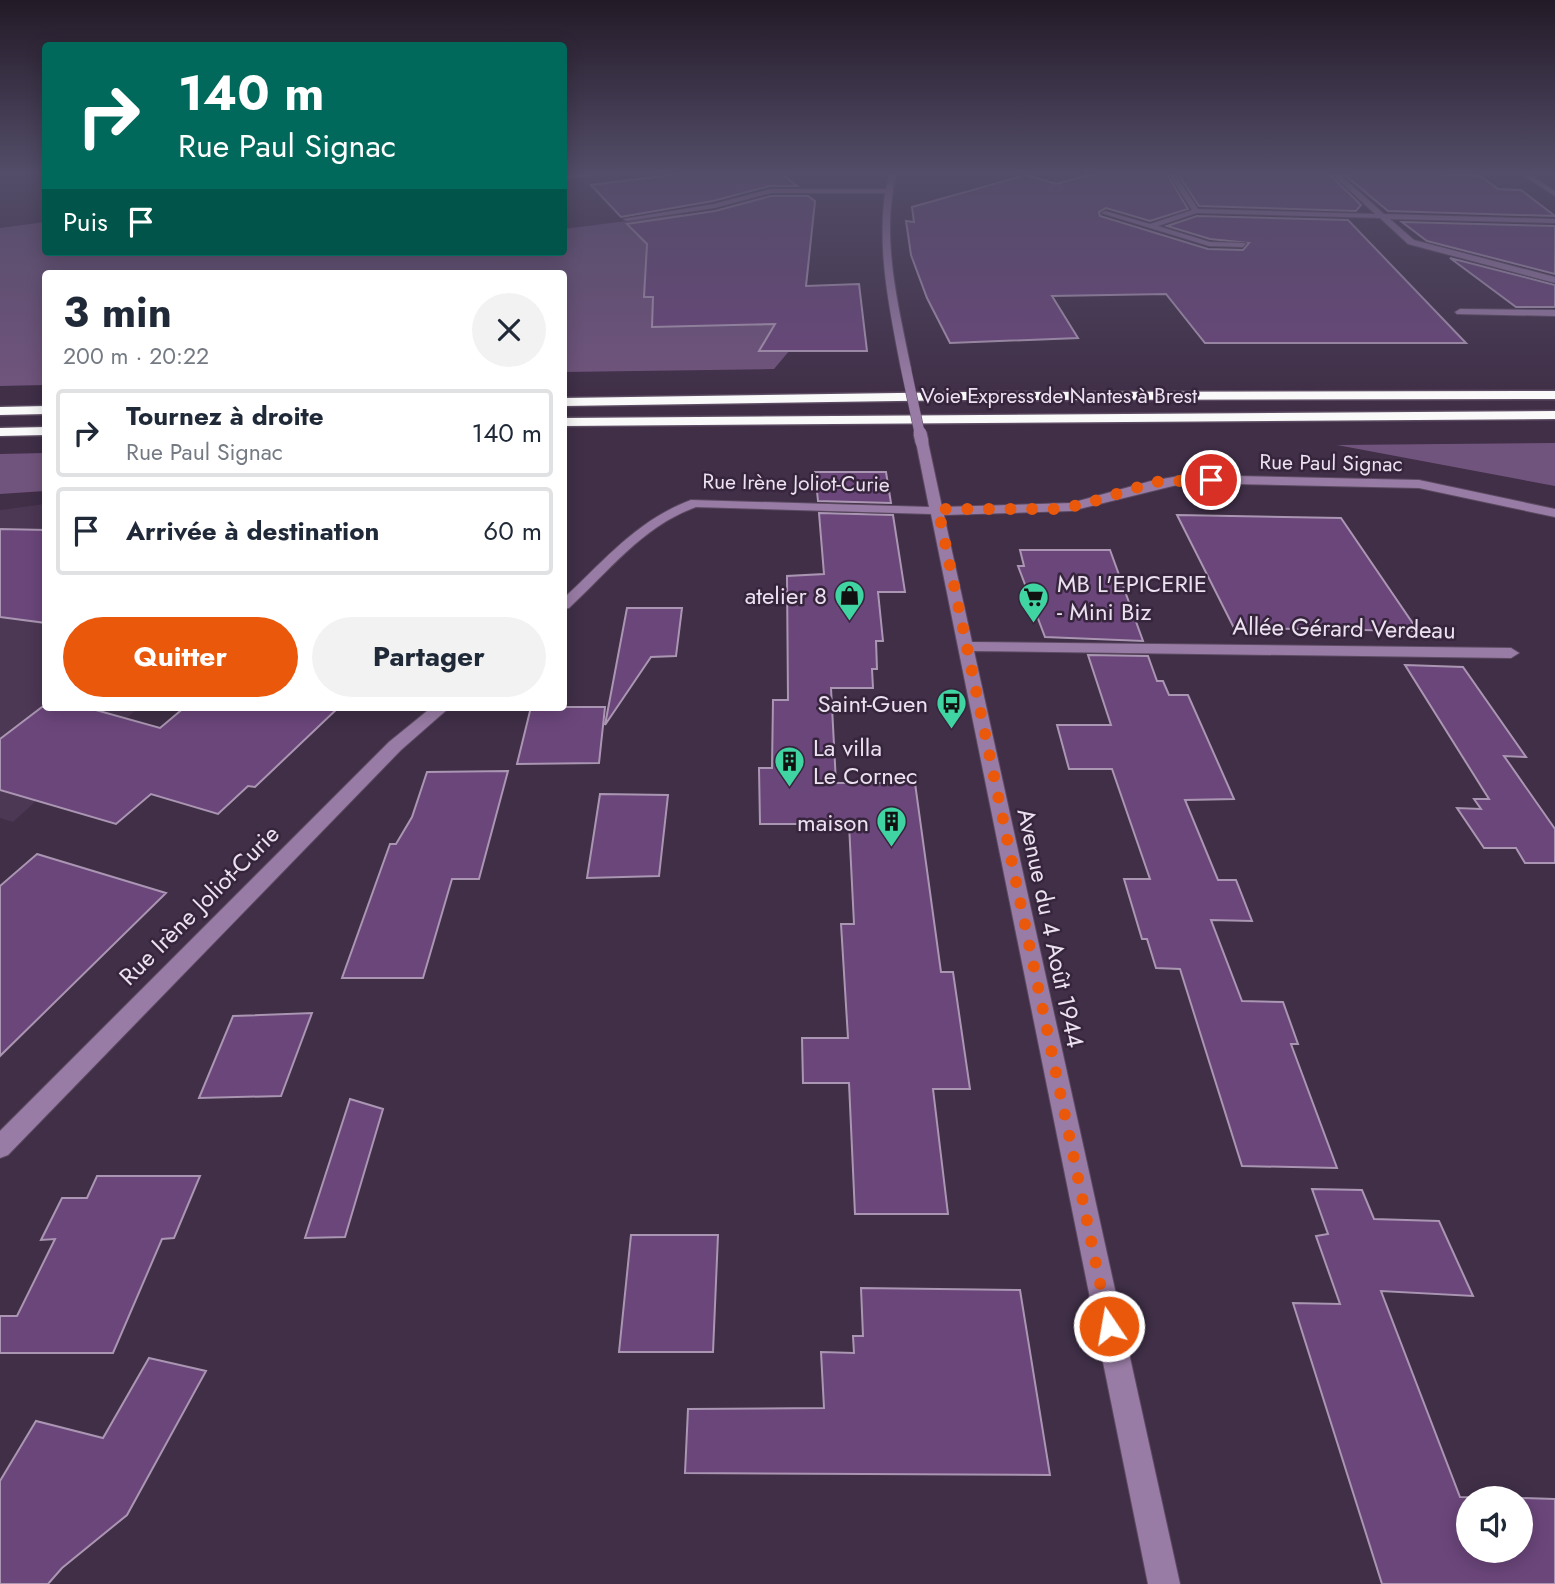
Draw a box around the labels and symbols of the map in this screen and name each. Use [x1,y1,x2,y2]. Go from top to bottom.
street label: Voie Express de Nantes à Brest [921,381,1197,411]
street label: Rue Paul Signac [1259,447,1403,479]
pin [1181,450,1241,510]
street label: Rue Irène Joliot-Curie [702,466,890,500]
place label: MB L'EPICERIE - Mini Biz [1057,566,1207,629]
place label: atelier 8 [745,578,827,613]
shop icon: atelier 8 [833,578,867,622]
supermarket icon: MB L'EPICERIE - Mini Biz [1017,580,1051,624]
street label: Allée Gérard Verdeau [1232,609,1456,647]
place label: Saint-Guen [818,686,928,721]
bus stop icon: Saint-Guen [934,686,968,730]
place label: La villa Le Cornec [813,730,918,793]
building icon: La villa Le Cornec [773,744,807,788]
place label: maison [797,805,869,840]
building icon: maison [875,805,909,849]
street label: Avenue du 4 Août 1944 [1009,805,1093,1051]
street label: Rue Irène Joliot-Curie [111,817,287,993]
position arrow [1072,1289,1146,1363]

